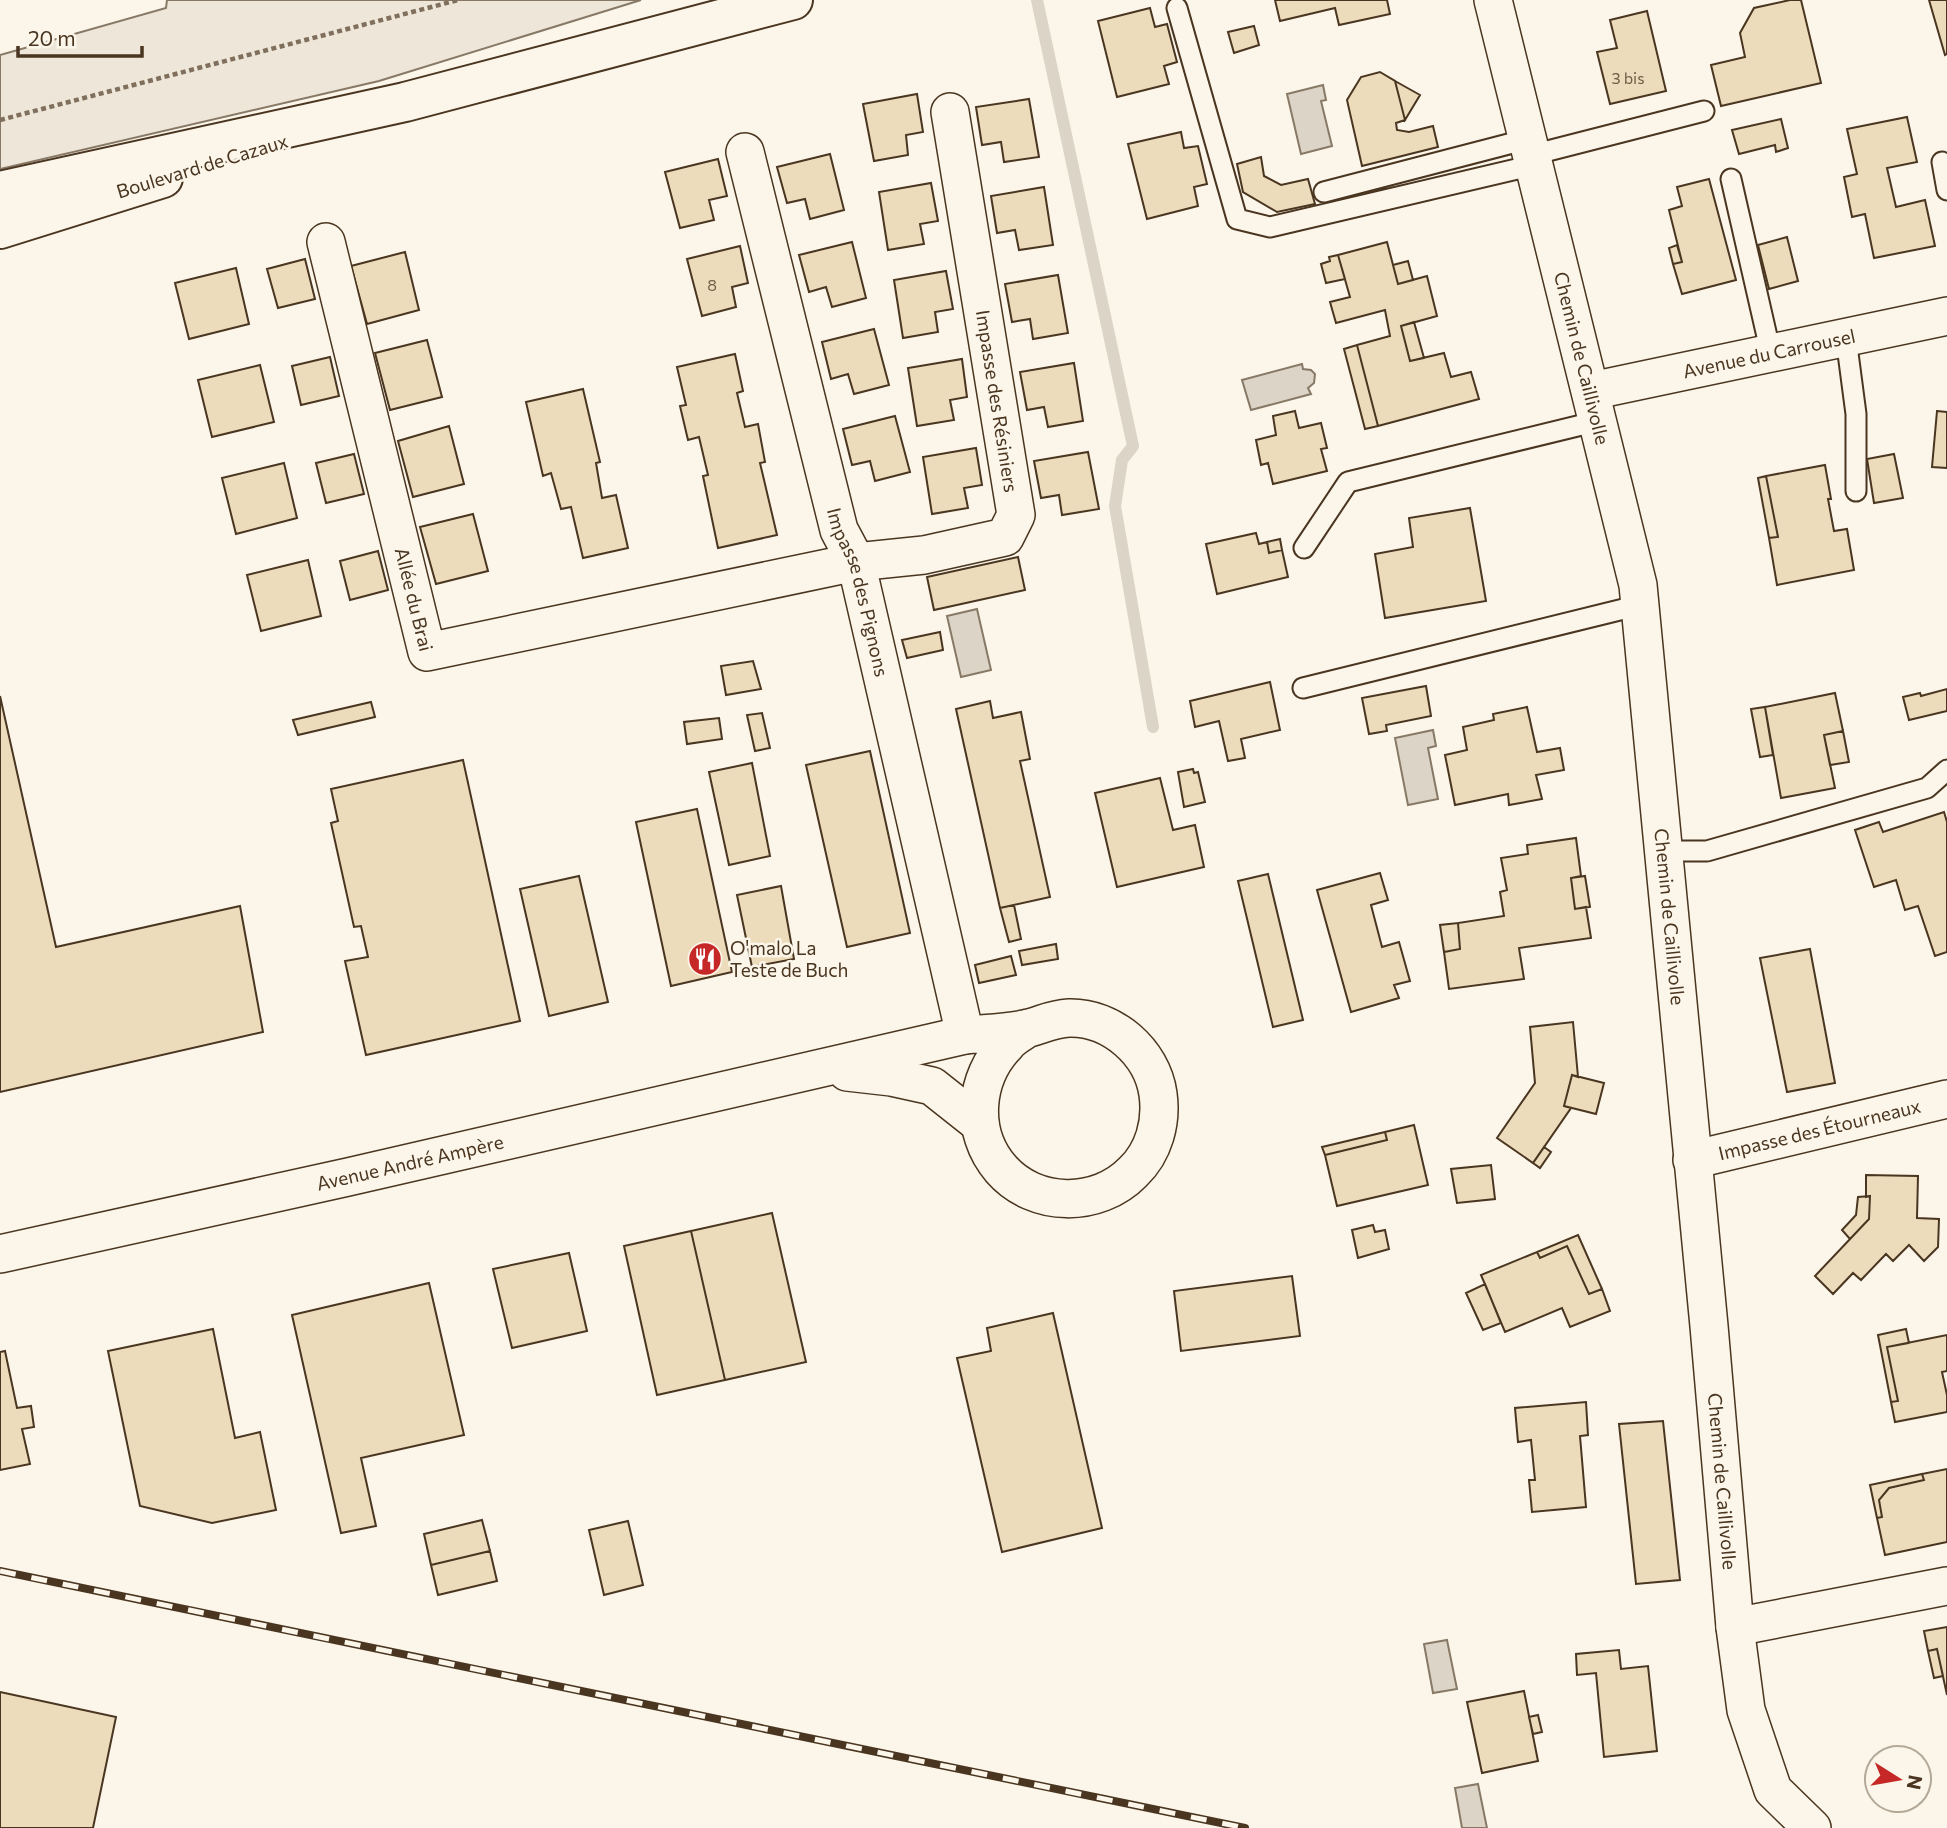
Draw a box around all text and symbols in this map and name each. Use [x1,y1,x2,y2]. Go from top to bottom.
scale bar [18,14,142,58]
text: 20 m [28,25,76,50]
house number: 3 bis [1611,68,1645,87]
street label: Boulevard de Cazaux [113,129,290,203]
street label: Chemin de Caillivolle [1550,269,1615,447]
house number: 8 [707,275,717,294]
street label: Impasse des Résiniers [972,308,1023,494]
street label: Avenue du Carrousel [1681,324,1857,382]
street label: Impasse des Pignons [823,505,894,679]
street label: Allée du Brai [391,545,438,654]
street label: Chemin de Caillivolle [1650,827,1690,1006]
place label: O'malo La Teste de Buch [730,936,848,981]
restaurant icon: O'malo La Teste de Buch [686,940,724,978]
street label: Impasse des Étourneaux [1716,1094,1923,1164]
street label: Avenue André Ampère [314,1130,506,1195]
street label: Chemin de Caillivolle [1704,1392,1742,1571]
north arrow [1863,1744,1933,1814]
text: N [1903,1773,1928,1792]

